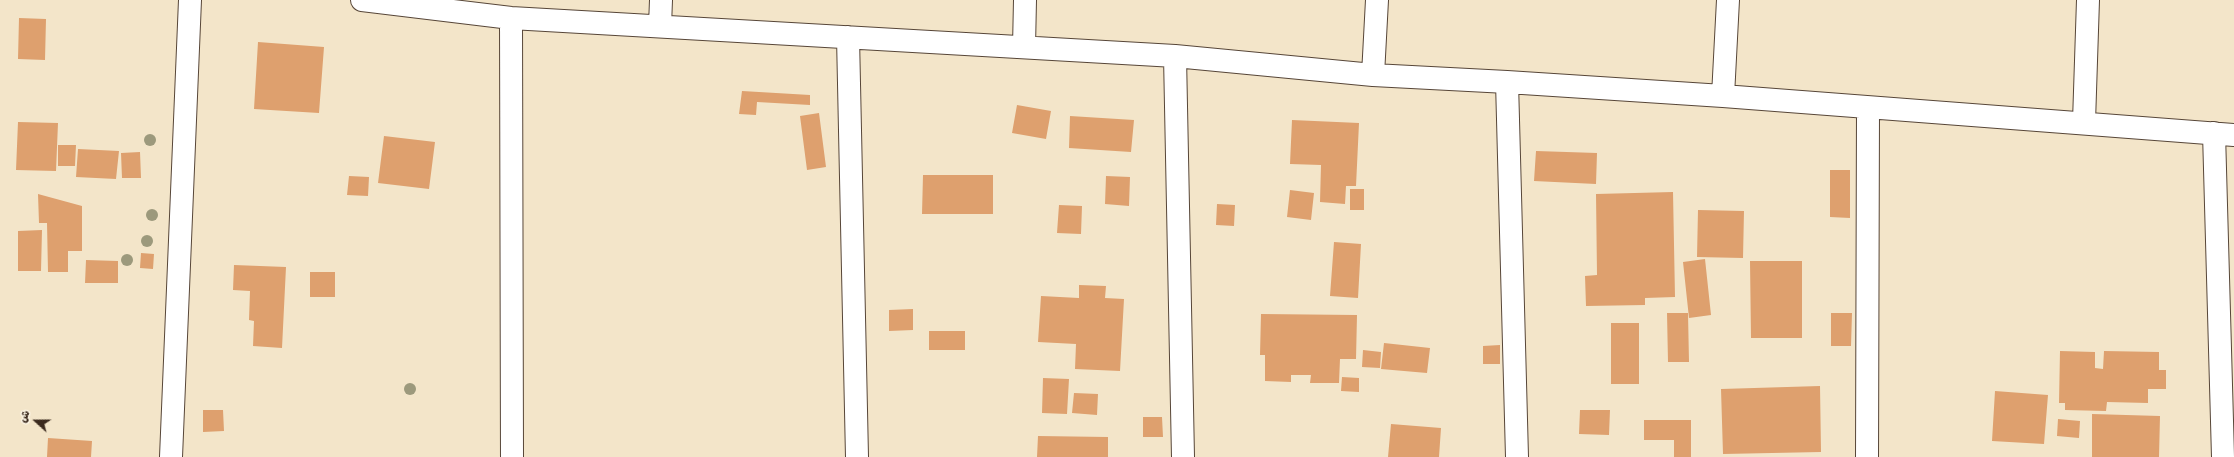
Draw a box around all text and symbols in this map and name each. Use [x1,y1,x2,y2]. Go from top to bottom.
north arrow [16,401,56,441]
text: ش [13,407,35,426]

